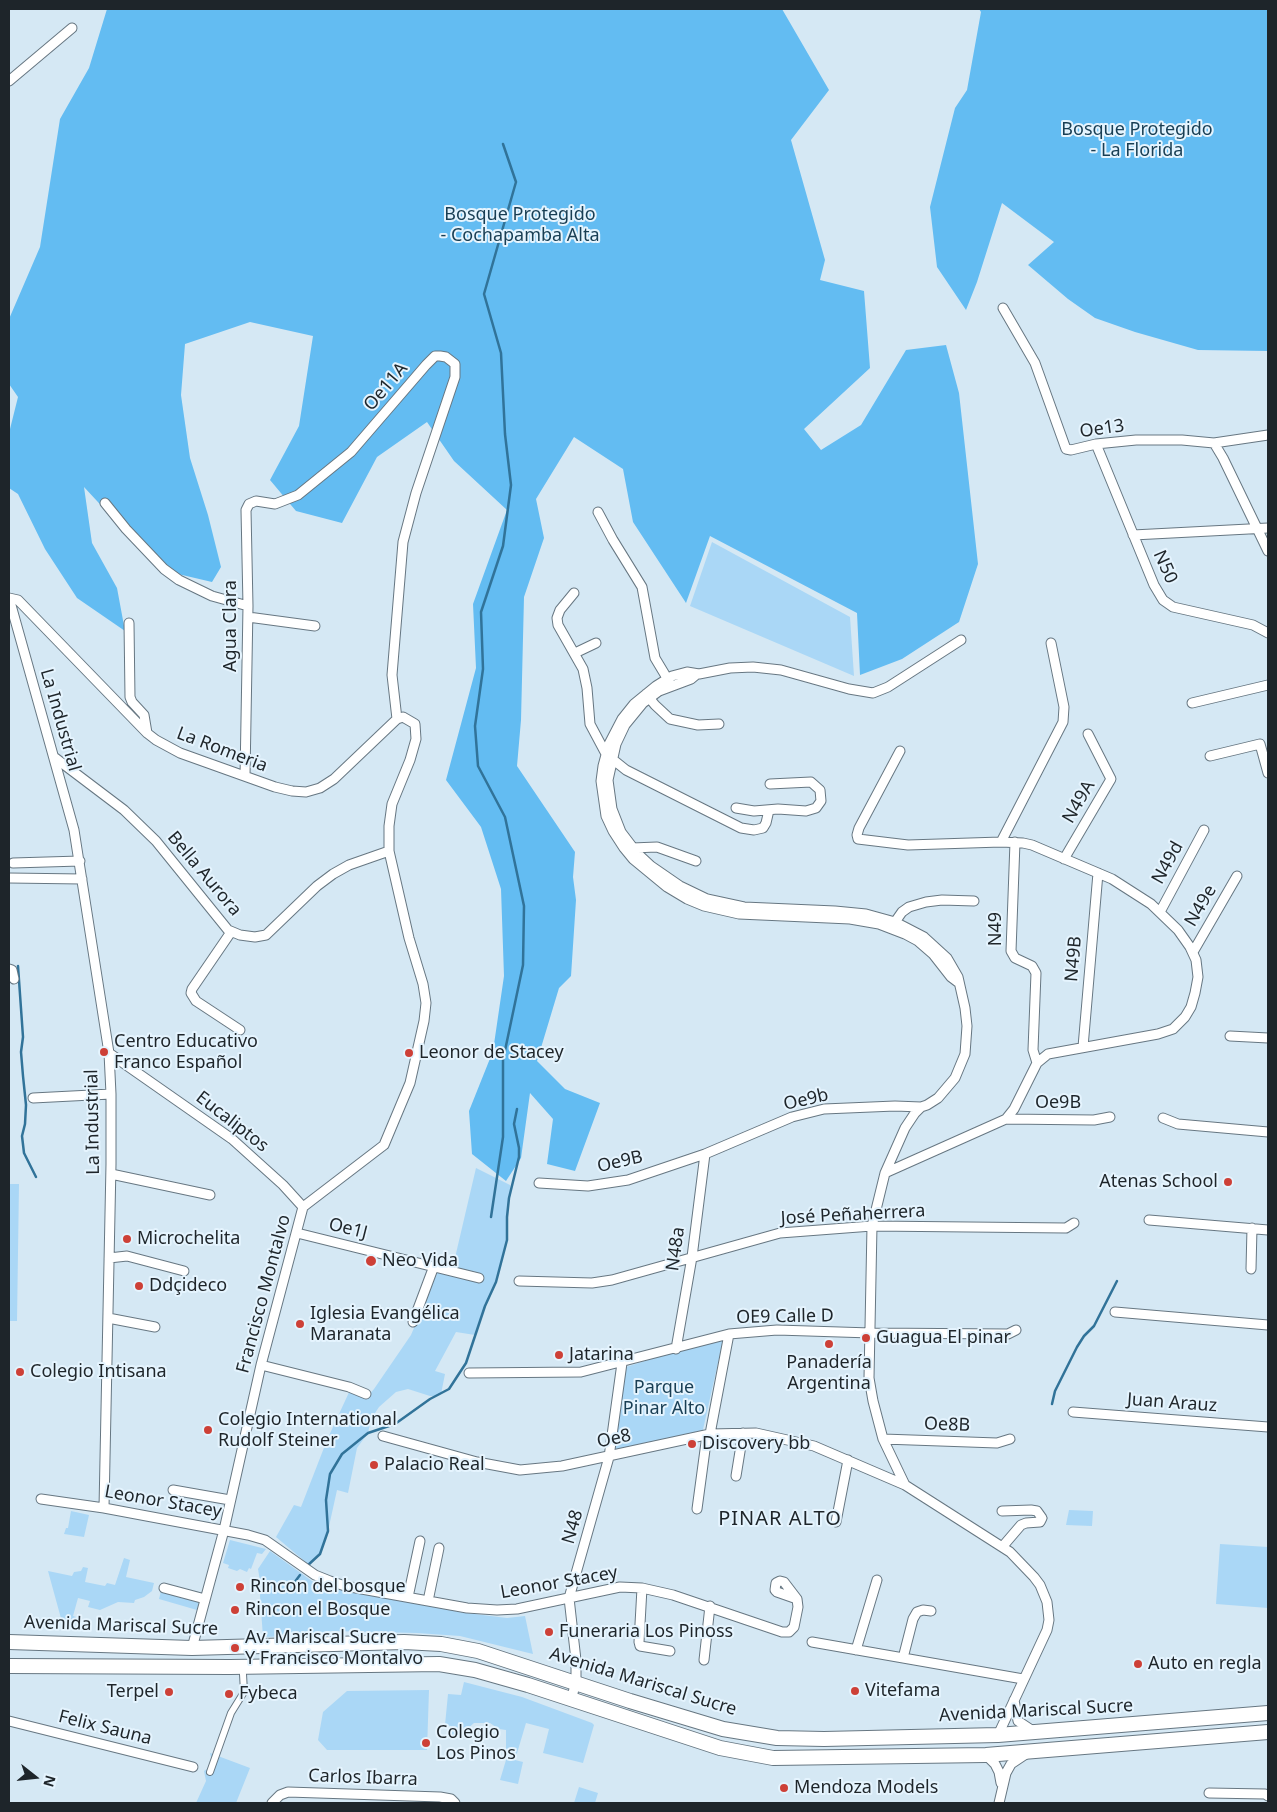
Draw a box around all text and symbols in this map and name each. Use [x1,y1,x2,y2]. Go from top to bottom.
park label: Bosque Protegido - La Florida [1061,119,1213,162]
park label: Bosque Protegido - Cochapamba Alta [440,204,600,246]
street label: Oe11A [360,358,412,416]
street label: Oe13 [1078,415,1126,443]
street label: N50 [1148,547,1182,587]
street label: Agua Clara [220,580,242,672]
street label: La Industrial [35,666,85,774]
street label: La Romeria [174,723,270,777]
street label: N49A [1058,777,1100,827]
street label: Bella Aurora [162,827,246,921]
street label: N49d [1148,838,1188,888]
street label: N49e [1181,881,1221,931]
street label: N49 [985,912,1007,946]
street label: N49B [1061,935,1087,983]
place label: Centro Educativo Franco Español [114,1031,258,1074]
place label: Leonor de Stacey [419,1042,564,1064]
marker: Centro Educativo Franco Español [98,1046,110,1058]
marker: Leonor de Stacey [403,1047,415,1059]
street label: La Industrial [81,1069,105,1175]
street label: Oe9b [781,1084,831,1116]
street label: Eucaliptos [191,1087,273,1157]
street label: Oe9B [1035,1092,1081,1114]
street label: Oe9B [595,1146,645,1178]
place label: Atenas School [1099,1171,1218,1193]
marker: Atenas School [1222,1176,1234,1188]
street label: José Peñaherrera [780,1200,926,1230]
street label: Francisco Montalvo [232,1212,296,1376]
street label: Oe1J [326,1214,370,1244]
street label: N48a [662,1226,690,1272]
place label: Microchelita [137,1228,240,1250]
marker: Microchelita [121,1233,133,1245]
place label: Neo Vida [382,1250,458,1272]
marker: Neo Vida [364,1254,378,1268]
place label: Ddçideco [149,1275,227,1297]
marker: Ddçideco [133,1280,145,1292]
place label: Iglesia Evangélica Maranata [310,1303,460,1346]
street label: OE9 Calle D [736,1305,834,1329]
marker: Iglesia Evangélica Maranata [294,1318,306,1330]
place label: Guagua El pinar [876,1327,1011,1349]
marker: Guagua El pinar [860,1332,872,1344]
marker: Panadería Argentina [823,1338,835,1350]
place label: Jatarina [569,1344,634,1366]
marker: Jatarina [553,1349,565,1361]
place label: Panadería Argentina [786,1352,872,1395]
place label: Colegio Intisana [30,1361,167,1383]
marker: Colegio Intisana [14,1366,26,1378]
park label: Parque Pinar Alto [623,1377,705,1420]
street label: Juan Arauz [1126,1389,1218,1417]
place label: Colegio International Rudolf Steiner [218,1409,397,1452]
street label: Oe8B [924,1413,970,1437]
marker: Colegio International Rudolf Steiner [202,1424,214,1436]
street label: Oe8 [595,1425,633,1453]
place label: Discovery bb [702,1433,810,1455]
marker: Discovery bb [686,1438,698,1450]
place label: Palacio Real [384,1454,485,1476]
marker: Palacio Real [368,1459,380,1471]
street label: Leonor Stacey [103,1481,223,1523]
district label: PINAR ALTO [717,1507,843,1531]
street label: N48 [558,1508,588,1546]
street label: Leonor Stacey [499,1562,619,1604]
place label: Rincon del bosque [250,1576,406,1598]
marker: Rincon del bosque [234,1581,246,1593]
place label: Rincon el Bosque [245,1599,390,1621]
marker: Rincon el Bosque [229,1604,241,1616]
street label: Avenida Mariscal Sucre [23,1612,219,1640]
place label: Funeraria Los Pinoss [559,1621,733,1643]
marker: Funeraria Los Pinoss [543,1626,555,1638]
place label: Av. Mariscal Sucre Y Francisco Montalvo [245,1627,423,1670]
marker: Av. Mariscal Sucre Y Francisco Montalvo [229,1642,241,1654]
street label: Avenida Mariscal Sucre [547,1643,739,1721]
place label: Auto en regla [1148,1653,1262,1675]
marker: Auto en regla [1132,1658,1144,1670]
place label: Vitefama [865,1680,940,1702]
place label: Terpel [107,1681,159,1703]
place label: Fybeca [239,1683,297,1705]
marker: Vitefama [849,1685,861,1697]
marker: Terpel [163,1686,175,1698]
marker: Fybeca [223,1688,235,1700]
street label: Avenida Mariscal Sucre [938,1695,1134,1727]
street label: Felix Sauna [56,1706,154,1750]
place label: Colegio Los Pinos [436,1722,516,1765]
marker: Colegio Los Pinos [420,1737,432,1749]
north arrow [10,1752,60,1802]
street label: Carlos Ibarra [308,1765,418,1791]
text: N [39,1773,61,1789]
place label: Mendoza Models [794,1777,938,1799]
marker: Mendoza Models [778,1782,790,1794]

